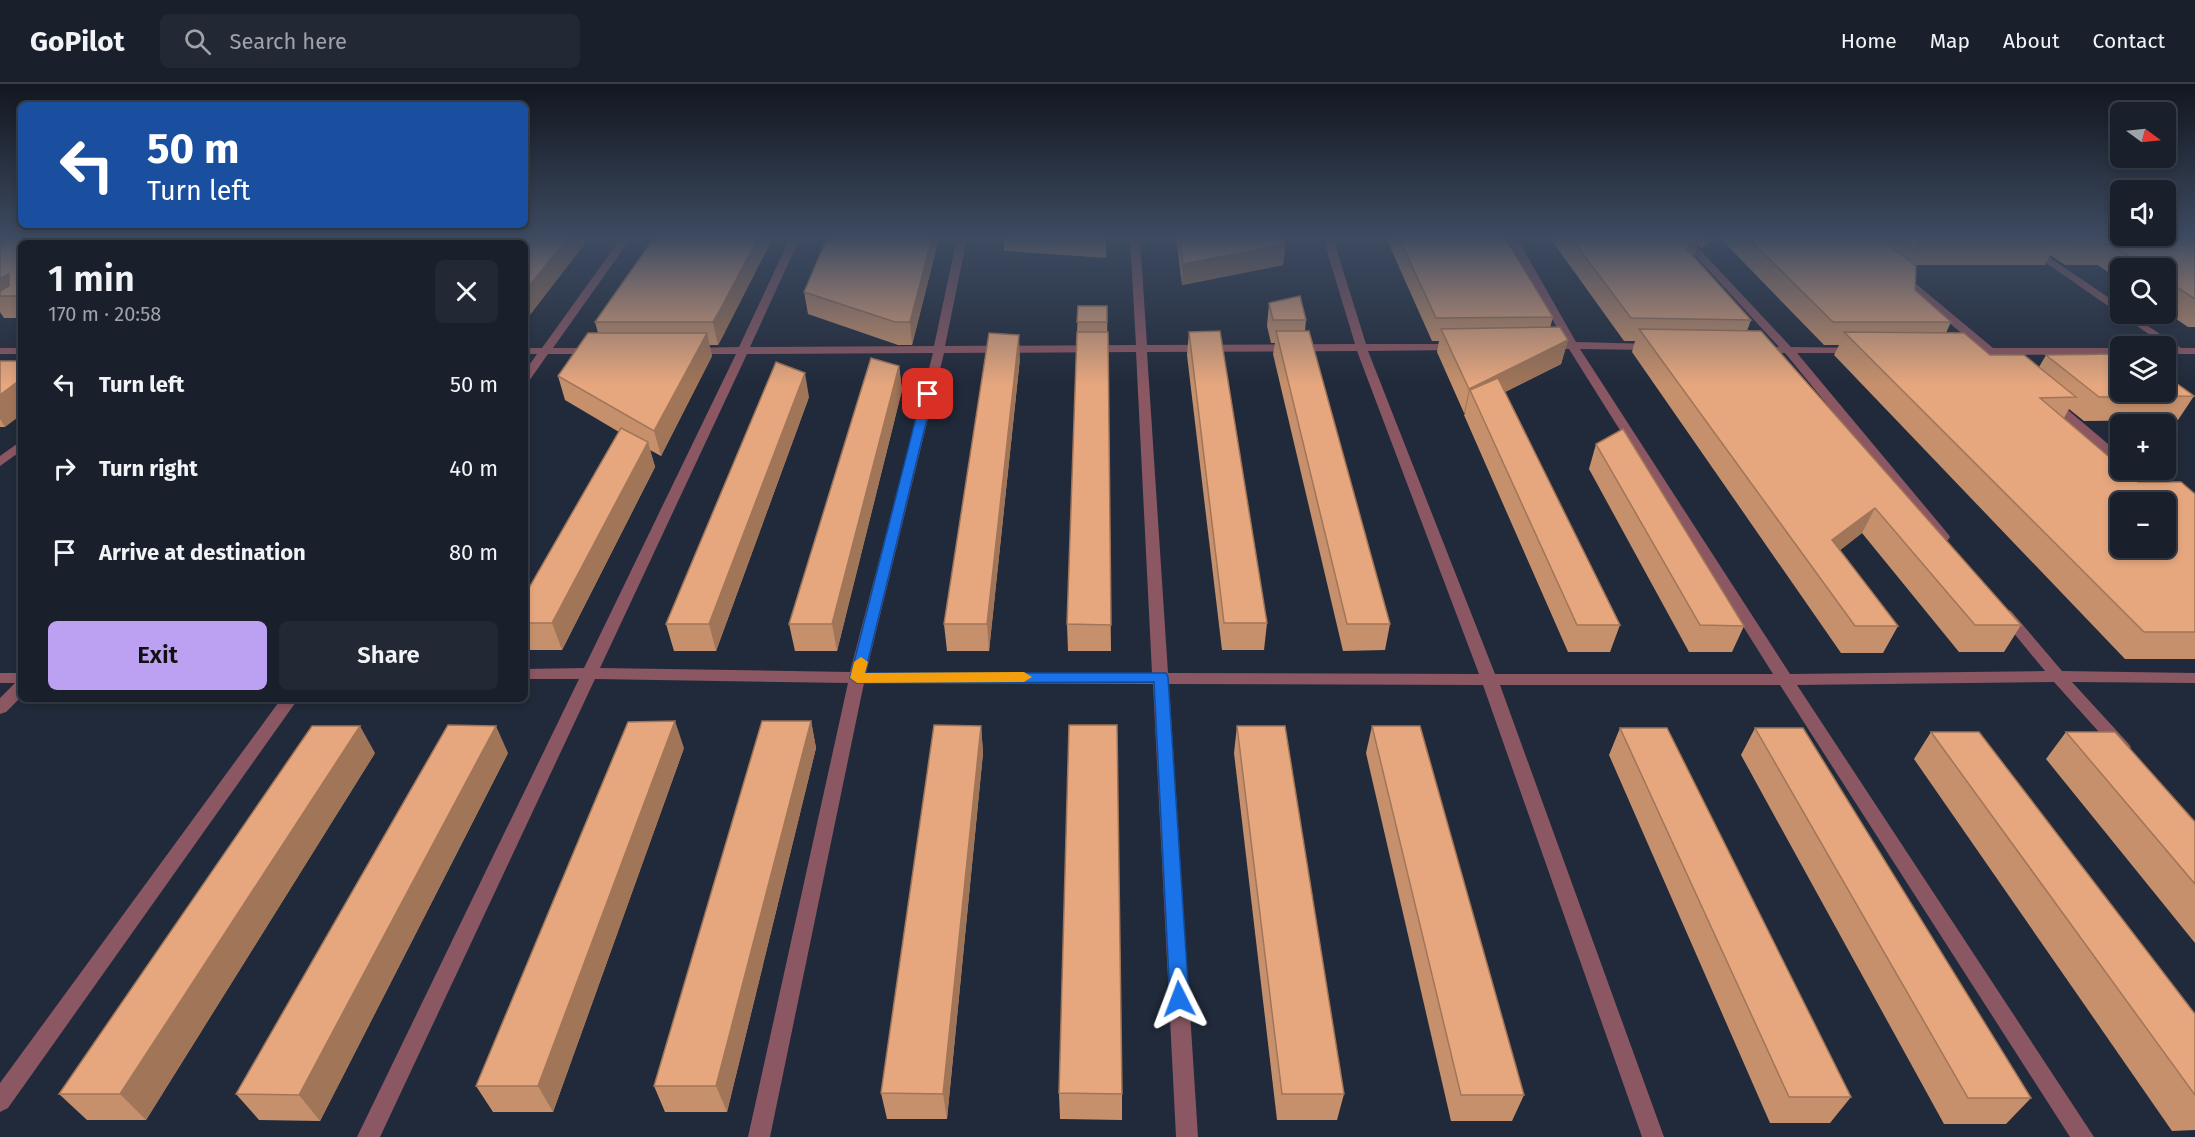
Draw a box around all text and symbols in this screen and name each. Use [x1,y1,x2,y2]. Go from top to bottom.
search box [160,14,580,68]
text: GoPilot [30,25,124,58]
icon: search [181,25,214,58]
text: Search here [229,28,347,55]
text: Home [1841,28,1897,54]
text: Map [1930,28,1970,54]
text: About [2003,28,2060,54]
text: Contact [2093,28,2165,54]
north arrow [2110,102,2176,168]
map controls [2110,102,2176,558]
text: 50 m [147,124,240,174]
icon: left [48,126,126,204]
text: Turn left [147,175,250,207]
button: sound [2110,180,2176,246]
text: 1 min [48,257,135,301]
button: search [2110,258,2176,324]
button: close [435,260,498,323]
text: 170 m · 20:58 [48,302,161,326]
button: layers [2110,336,2176,402]
icon: left [48,368,81,401]
pin [902,368,953,419]
text: Turn left [99,371,184,398]
text: 50 m [450,371,498,398]
icon: arrive [911,377,944,410]
button: + [2110,414,2176,480]
icon: right [48,452,81,485]
text: Turn right [99,455,198,482]
text: 40 m [449,455,498,482]
button: − [2110,492,2176,558]
icon: arrive [48,536,81,569]
text: Arrive at destination [99,539,306,566]
text: 80 m [449,539,498,566]
button: Exit [48,621,267,690]
button: Share [279,621,498,690]
position arrow [1147,967,1211,1031]

